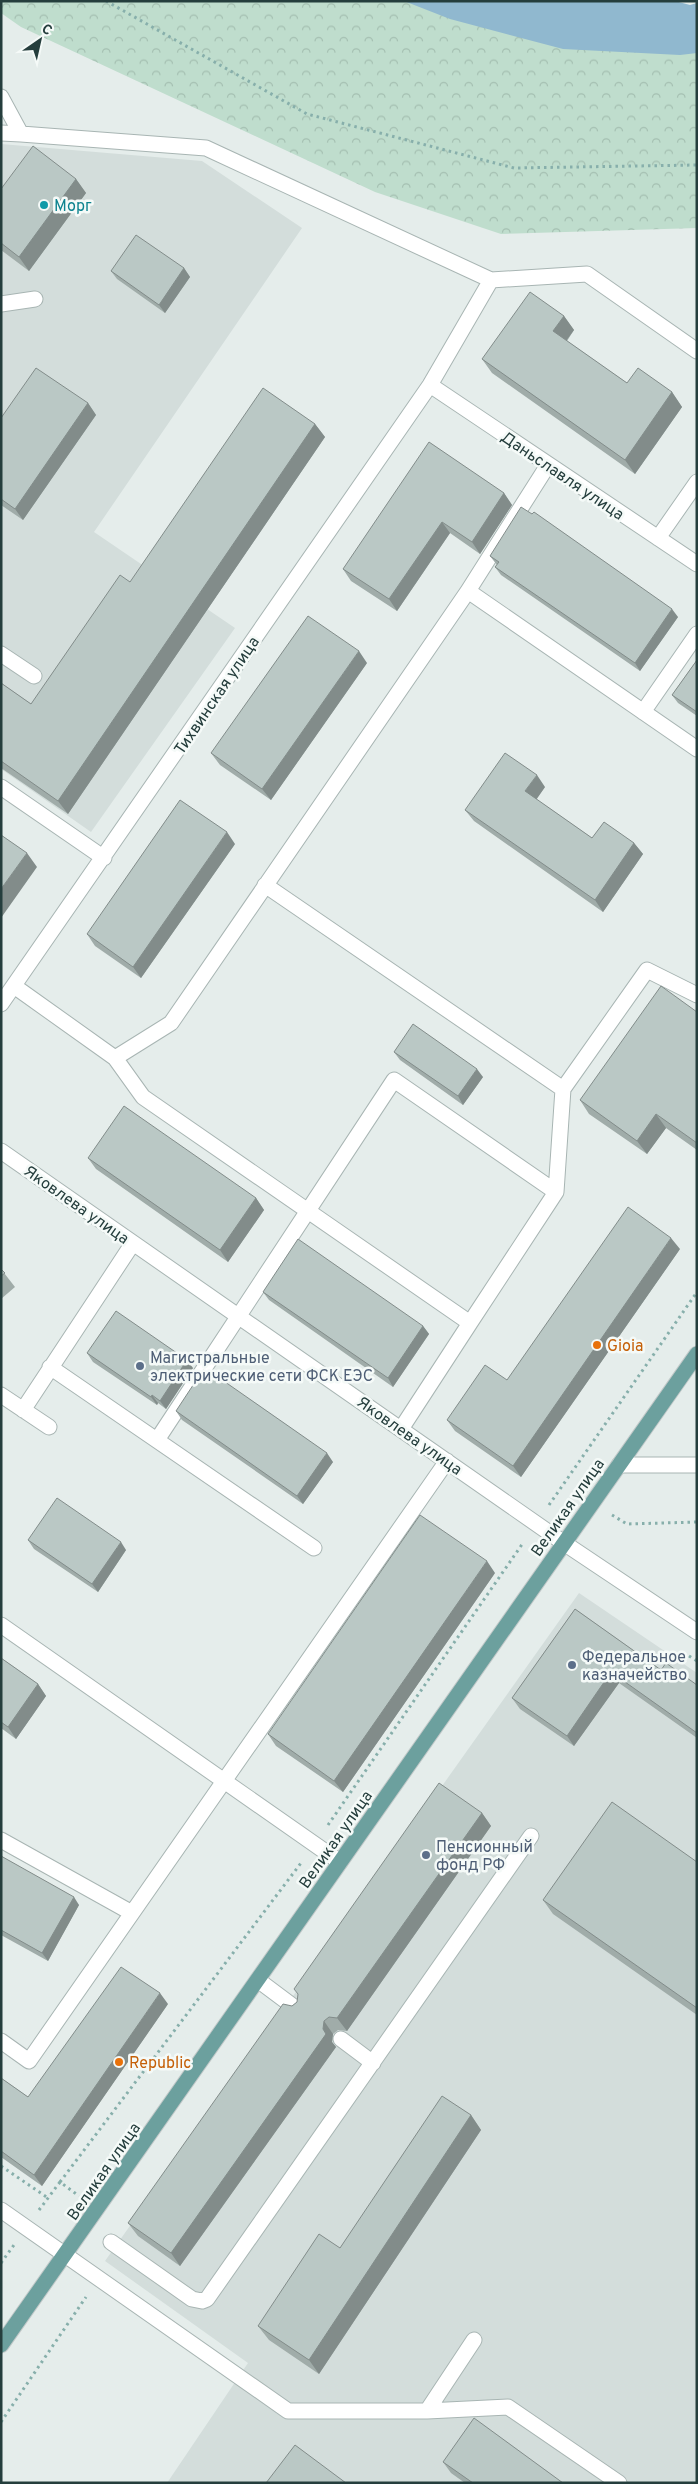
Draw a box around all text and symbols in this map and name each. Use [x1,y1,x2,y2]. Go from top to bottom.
north arrow [15,15,65,65]
text: С [38,21,55,40]
place label: Морг [54,197,92,217]
marker: Морг [38,199,50,211]
street label: Даньславля улица [496,428,627,525]
street label: Тихвинская улица [171,633,265,759]
street label: Яковлева улица [19,1162,132,1249]
place label: Gioia [607,1337,643,1357]
marker: Gioia [591,1339,603,1351]
place label: Магистральные электрические сети ФСК ЕЭС [150,1349,373,1387]
marker: Магистральные электрические сети ФСК ЕЭС [134,1360,146,1372]
street label: Яковлева улица [352,1393,465,1480]
street label: Великая улица [527,1455,610,1561]
place label: Федеральное казначейство [582,1648,687,1686]
marker: Федеральное казначейство [566,1659,578,1671]
street label: Великая улица [295,1787,378,1893]
place label: Пенсионный фонд РФ [436,1838,533,1876]
marker: Пенсионный фонд РФ [420,1849,432,1861]
place label: Republic [129,2054,191,2074]
marker: Republic [113,2056,125,2068]
street label: Великая улица [63,2119,146,2225]

